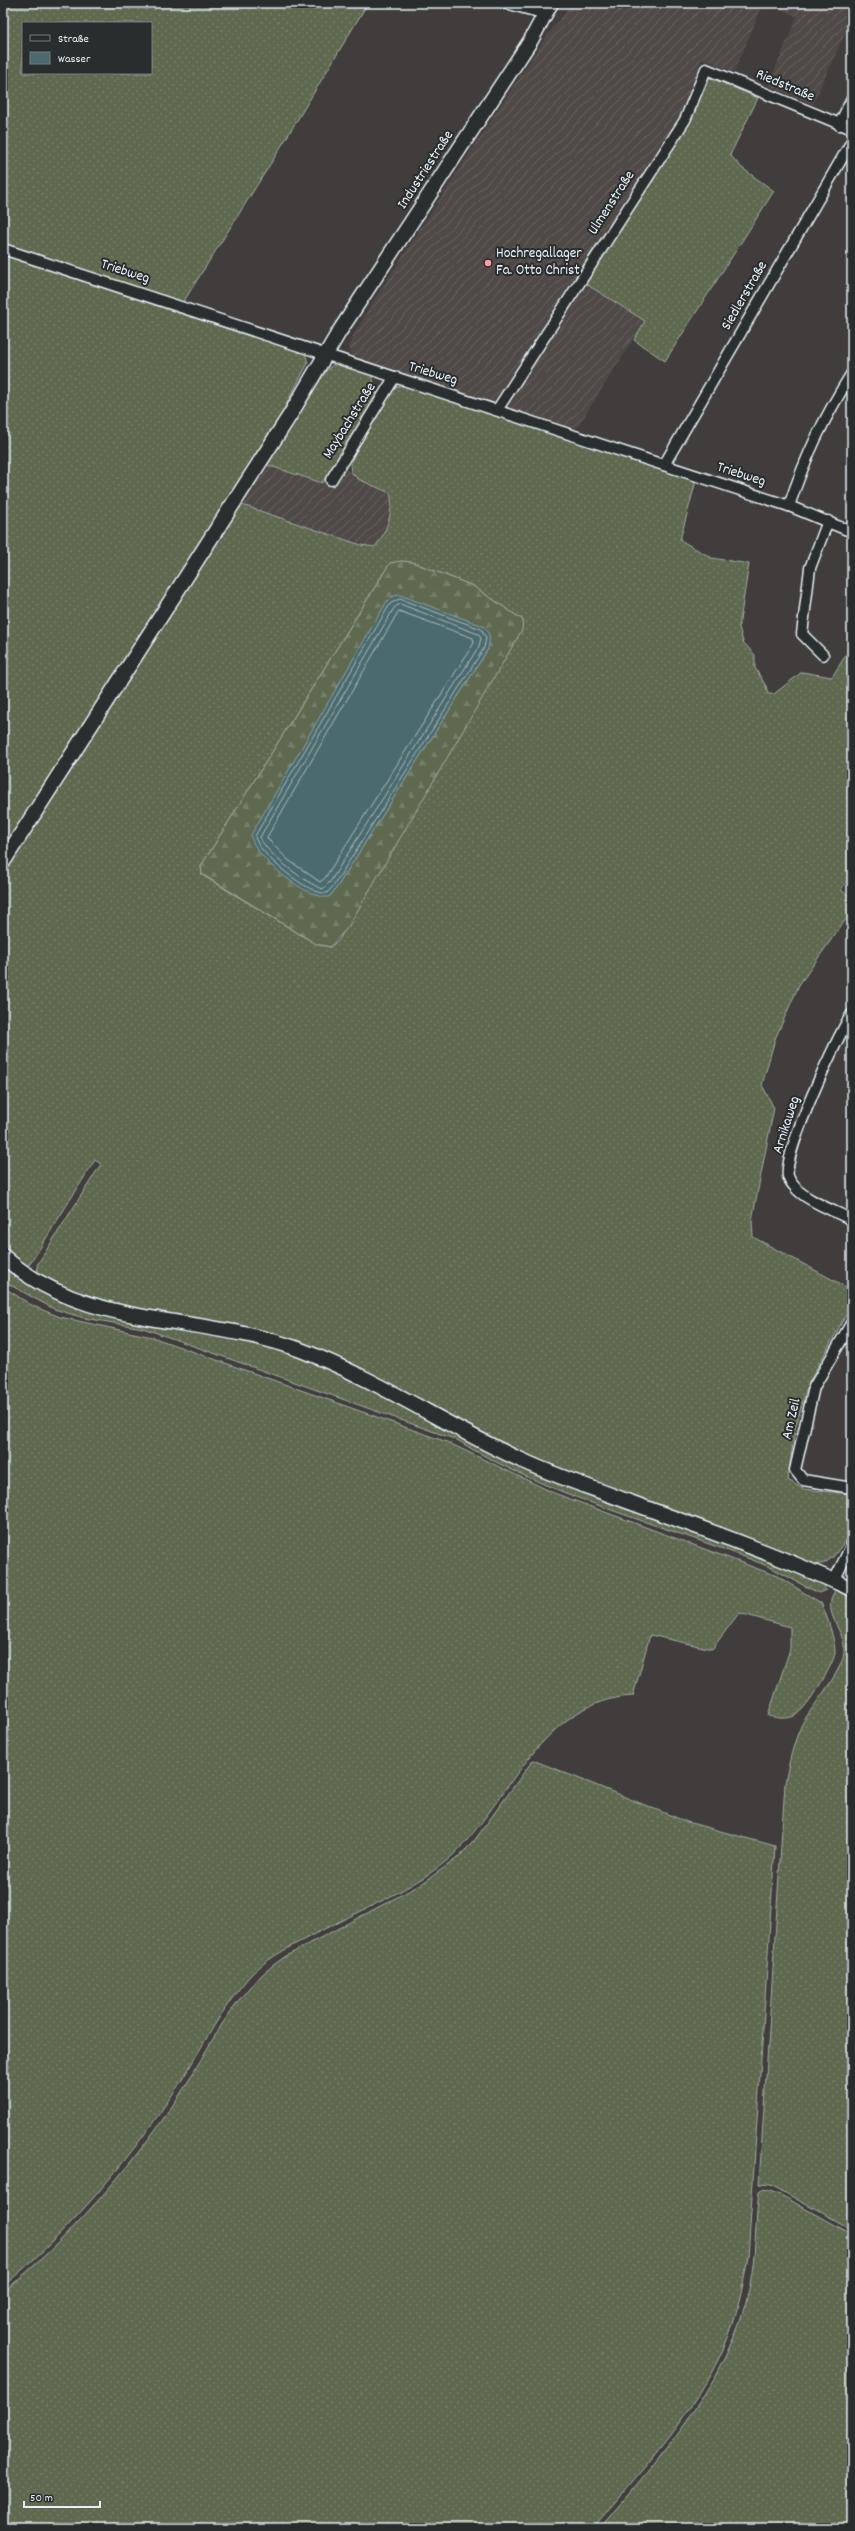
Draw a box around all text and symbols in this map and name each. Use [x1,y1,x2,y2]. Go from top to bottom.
legend [22,22,152,74]
text: Straße [58,31,89,48]
text: Wasser [58,51,91,68]
street label: Riedstraße [752,64,818,108]
street label: Industriestraße [392,126,460,214]
street label: Ulmenstraße [583,166,641,240]
place label: Hochregallager Fa. Otto Christ [496,243,582,282]
street label: Triebweg [98,254,152,290]
street label: Siedlerstraße [716,257,774,335]
marker: Hochregallager Fa. Otto Christ [483,258,493,268]
street label: Triebweg [406,356,460,392]
street label: Maybachstraße [318,378,382,464]
street label: Triebweg [714,457,768,493]
street label: Arnikaweg [767,1093,807,1157]
street label: Am Zeil [777,1396,807,1442]
scale bar [24,2483,100,2509]
text: 50 m [30,2490,53,2507]

